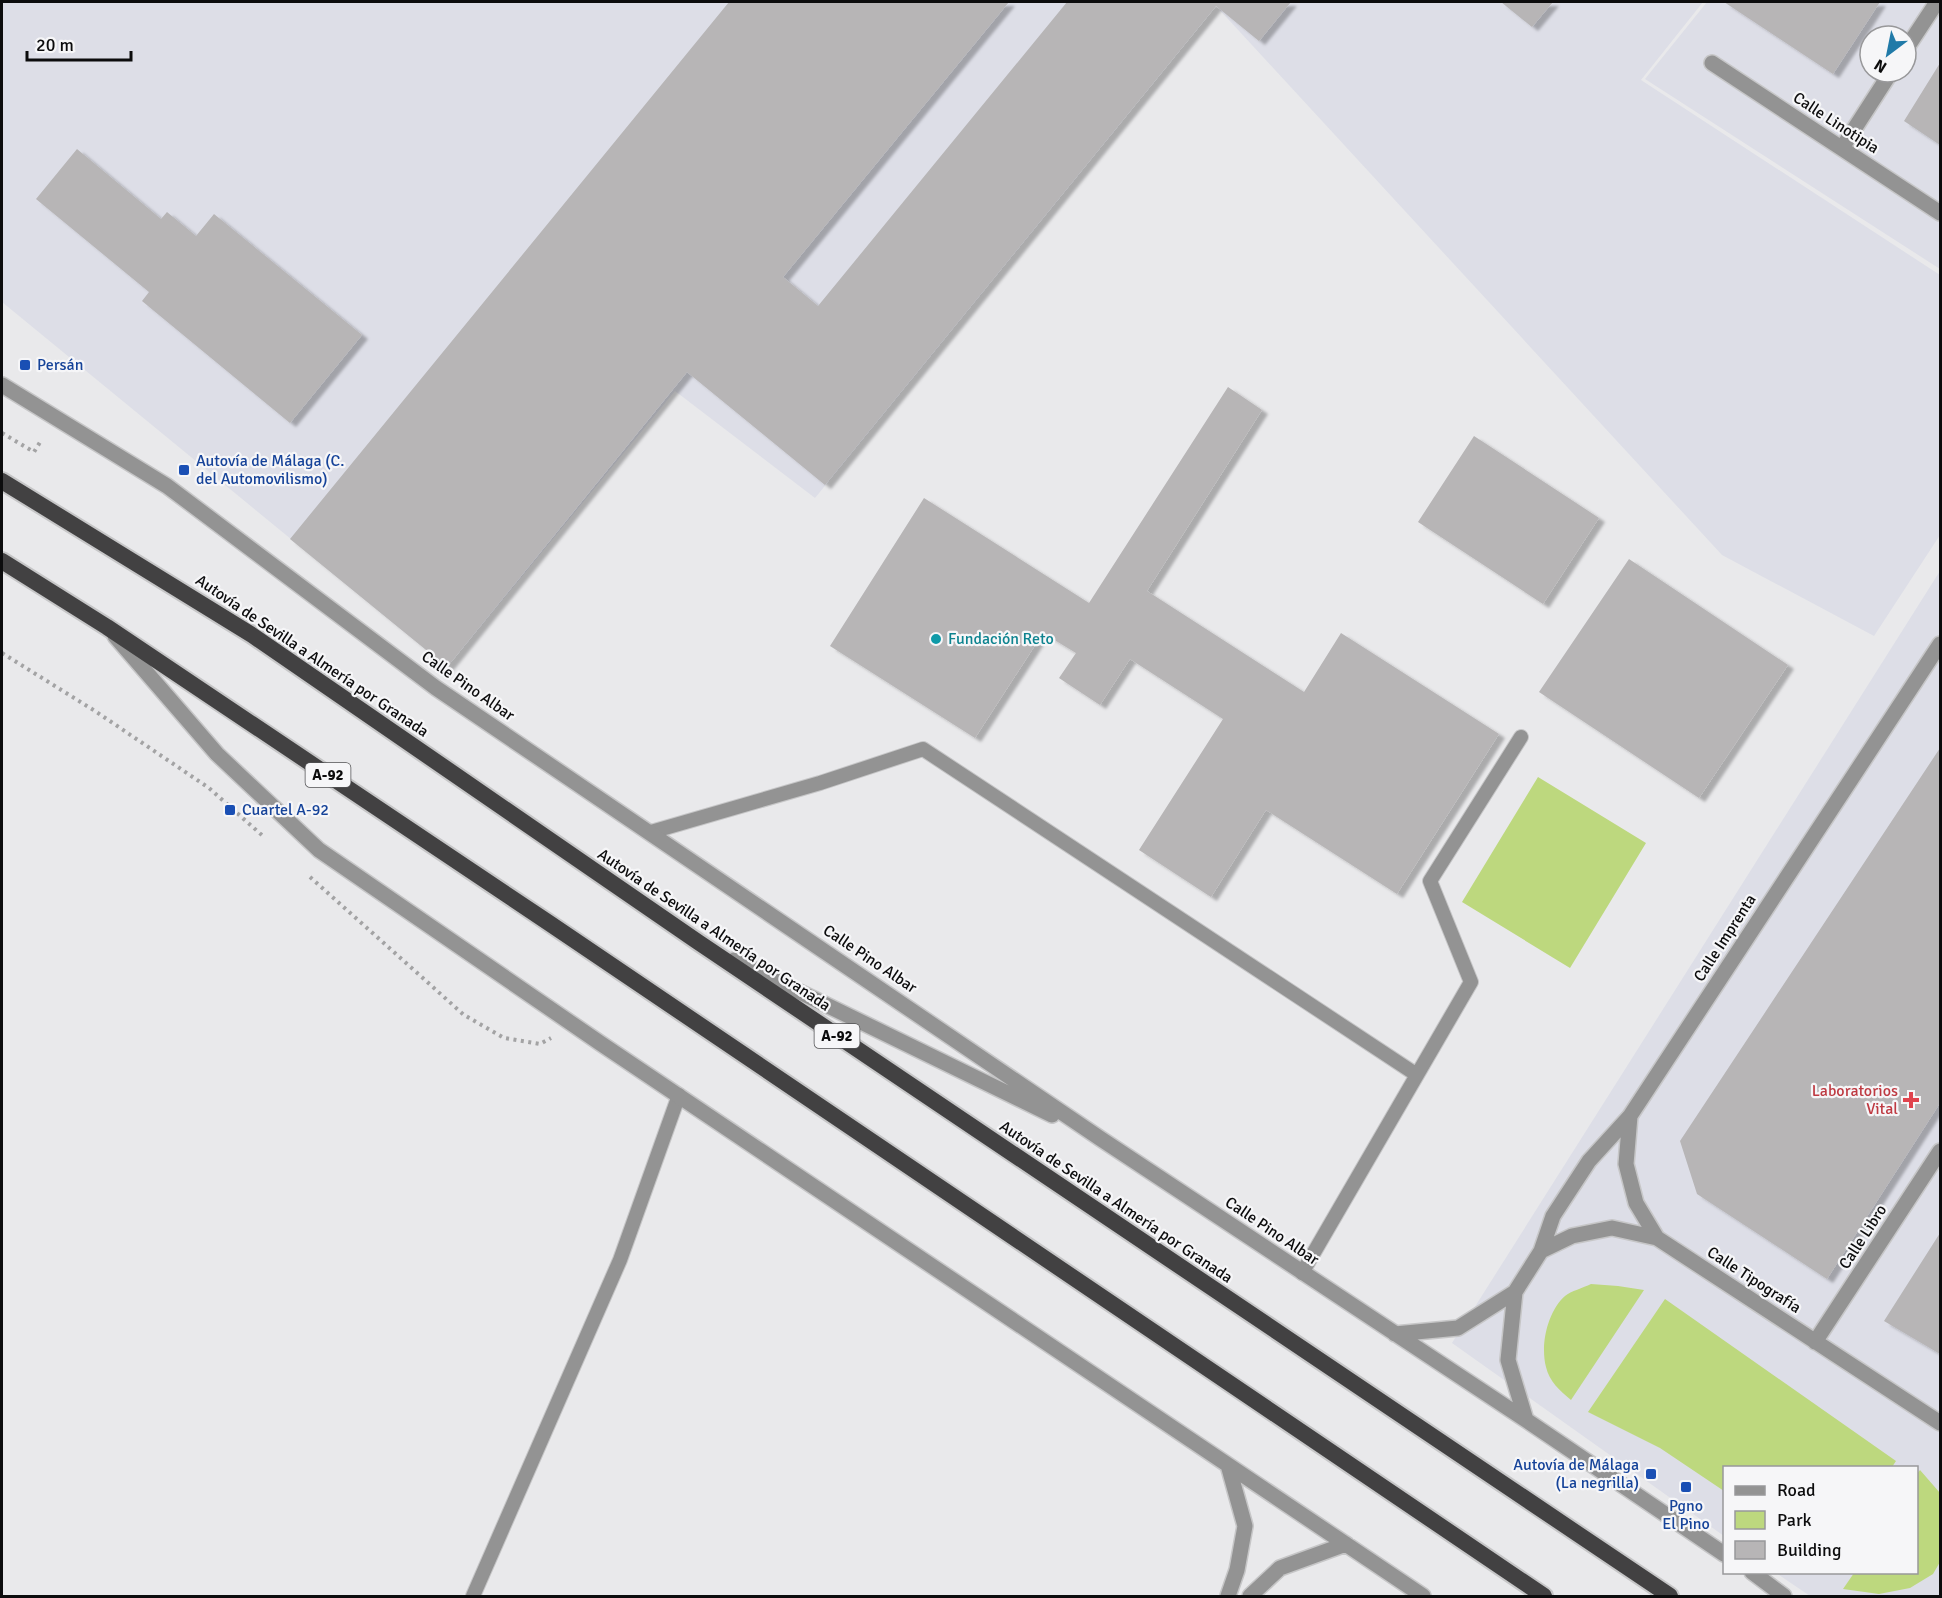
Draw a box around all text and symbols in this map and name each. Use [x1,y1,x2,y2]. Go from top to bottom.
scale bar [27,24,130,62]
north arrow [1858,24,1918,84]
text: 20 m [36,34,74,56]
text: N [1871,54,1891,77]
street label: Calle Linotipia [1789,88,1883,158]
place label: Persán [37,355,83,375]
marker: Persán [18,358,32,372]
place label: Autovía de Málaga (C. del Automovilismo) [196,451,344,489]
marker: Autovía de Málaga (C. del Automovilismo) [177,463,191,477]
street label: Autovía de Sevilla a Almería por Granada [192,570,432,742]
place label: Fundación Reto [948,629,1054,649]
marker: Fundación Reto [929,632,943,646]
street label: Calle Pino Albar [418,647,518,726]
road number: A-92 [306,763,350,787]
place label: Cuartel A-92 [242,800,329,820]
marker: Cuartel A-92 [223,803,237,817]
street label: Autovía de Sevilla a Almería por Granada [594,844,834,1016]
street label: Calle Imprenta [1689,891,1761,985]
street label: Calle Pino Albar [819,920,921,998]
road number: A-92 [814,1024,860,1048]
place label: Laboratorios Vital [1812,1081,1898,1119]
marker: Laboratorios Vital [1902,1091,1920,1109]
street label: Autovía de Sevilla a Almería por Granada [996,1116,1236,1288]
street label: Calle Pino Albar [1221,1192,1323,1270]
street label: Calle Libro [1835,1201,1891,1273]
street label: Calle Tipografía [1703,1242,1805,1318]
place label: Autovía de Málaga (La negrilla) [1513,1455,1639,1493]
legend [1723,1466,1918,1574]
marker: Autovía de Málaga (La negrilla) [1644,1467,1658,1481]
text: Road [1777,1479,1816,1501]
marker: Pgno El Pino [1679,1480,1693,1494]
place label: Pgno El Pino [1662,1496,1710,1534]
text: Park [1777,1509,1812,1531]
text: Building [1777,1539,1841,1561]

